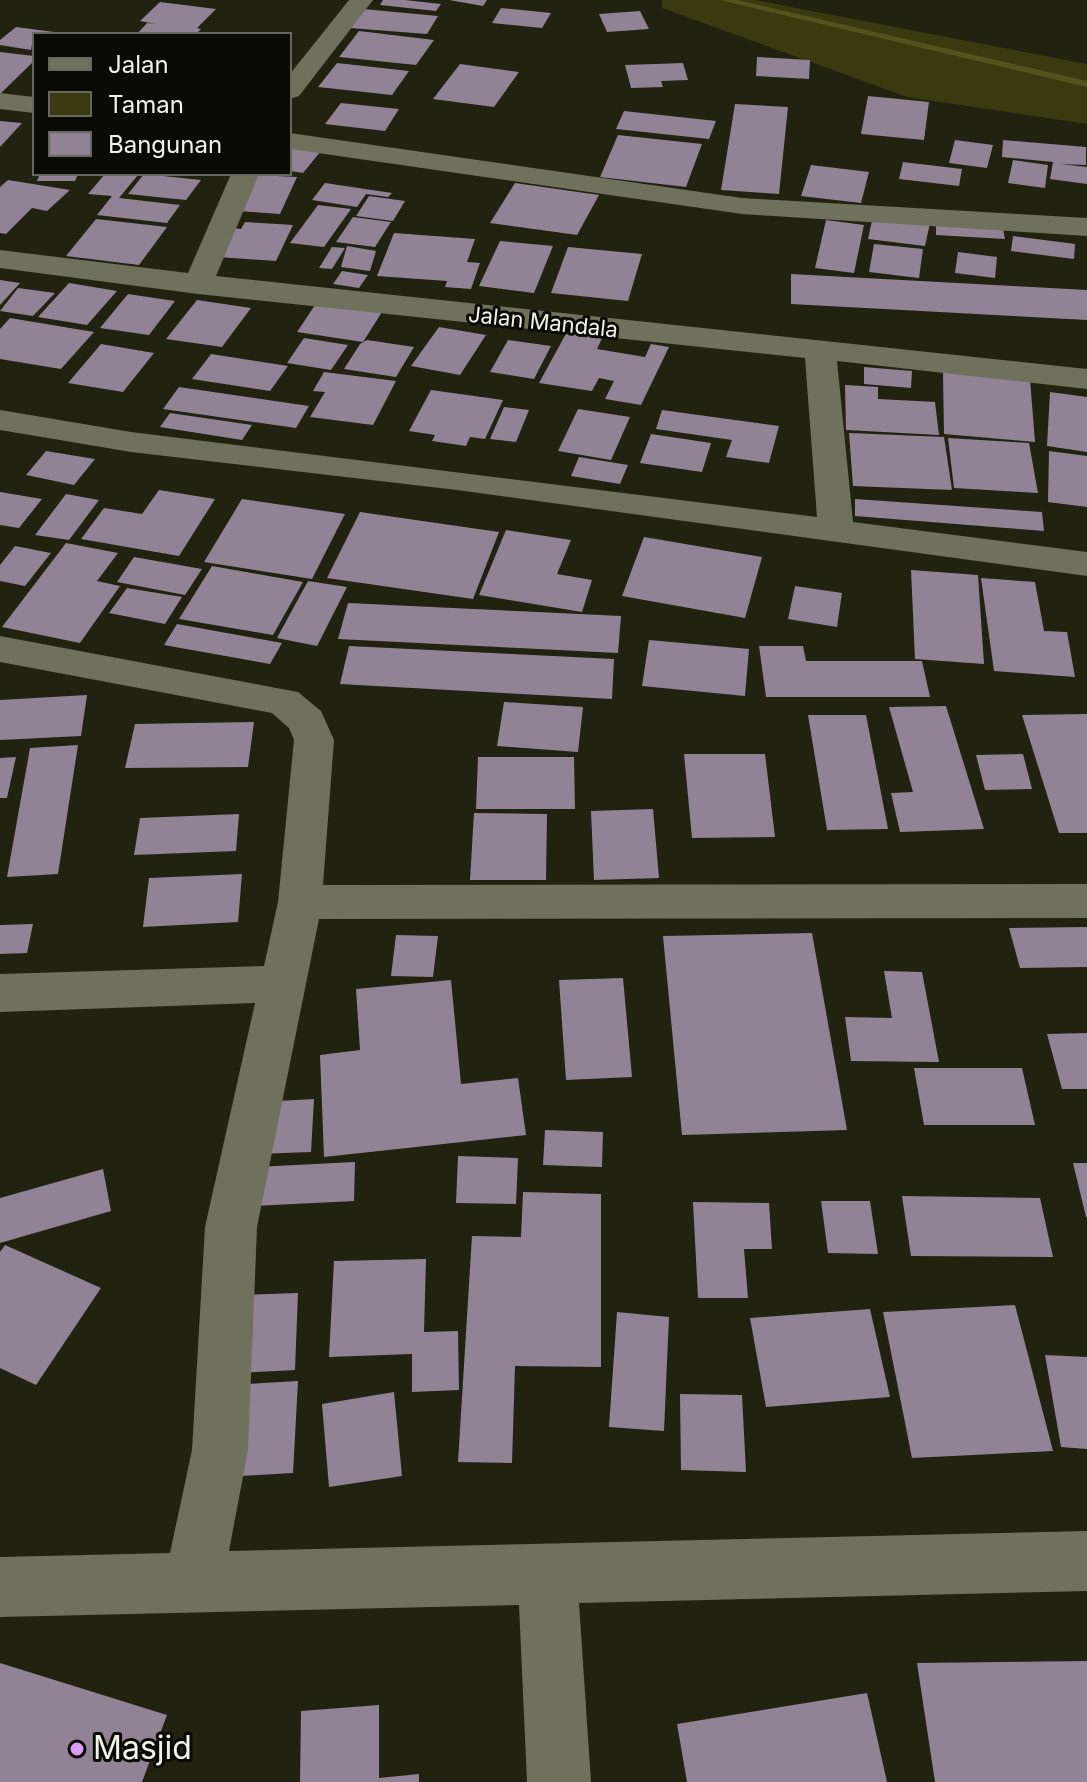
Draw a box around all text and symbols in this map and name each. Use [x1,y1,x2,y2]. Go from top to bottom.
legend [32,32,292,176]
text: Jalan [108,50,169,79]
text: Taman [108,90,184,119]
text: Bangunan [108,130,222,159]
street label: Jalan Mandala [467,302,619,344]
place label: Masjid [93,1730,192,1768]
marker: Masjid [68,1740,86,1758]

